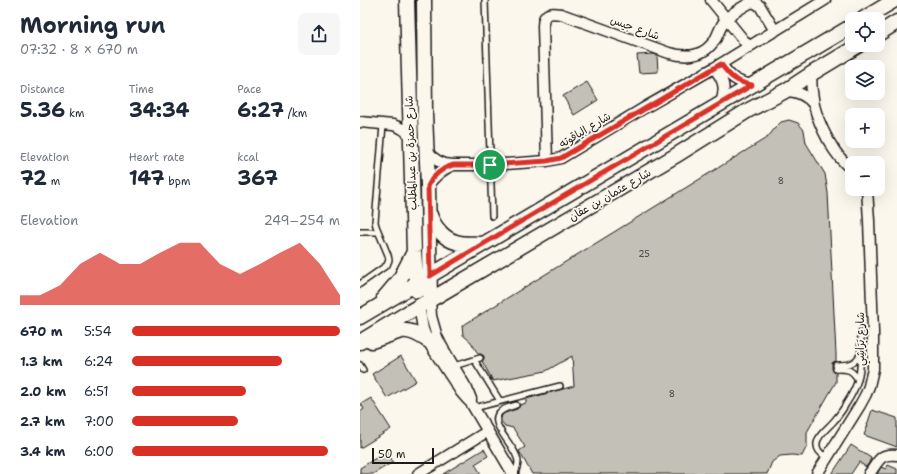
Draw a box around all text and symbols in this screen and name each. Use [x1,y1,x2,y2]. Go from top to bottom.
text: Morning run [20,11,165,40]
street label: شارع جيس [608,12,662,45]
map controls [845,12,885,196]
button: locate [845,12,885,52]
button: share [298,13,340,55]
text: 07:32 · 8 × 670 m [20,41,138,58]
button: layers [845,60,885,100]
text: Distance [20,82,65,97]
text: Time [129,82,154,97]
text: Pace [237,82,262,97]
street label: شارع حمزة بن عبدالمطلب [402,95,421,211]
text: 5.36 [20,97,65,123]
text: 34:34 [129,97,189,123]
text: 6:27 [237,97,284,123]
text: km [65,106,85,121]
text: /km [284,106,307,121]
button: + [845,108,885,148]
street label: شارع الياقوته [556,109,614,152]
pin [473,148,507,182]
text: Elevation [20,150,69,165]
text: Heart rate [129,150,185,165]
text: kcal [237,150,259,165]
icon: arrive [479,154,501,176]
button: − [845,156,885,196]
text: 72 [20,165,47,191]
text: 147 [129,165,165,191]
text: 367 [237,165,278,191]
street label: شارع عثمان بن عفان [566,165,654,226]
text: m [47,174,60,189]
text: bpm [165,174,190,189]
house number: 8 [778,175,784,187]
text: Elevation [20,212,78,229]
text: 249–254 m [264,212,340,229]
house number: 25 [638,248,650,260]
street label: شارع بَرَاشِي [853,312,871,366]
text: 670 m [20,323,63,340]
text: 5:54 [84,323,112,340]
text: 1.3 km [20,353,63,370]
text: 6:24 [84,353,113,370]
text: 2.0 km [20,383,66,400]
text: 6:51 [84,383,109,400]
house number: 8 [669,388,675,400]
text: 2.7 km [20,413,65,430]
text: 7:00 [84,413,114,430]
text: 3.4 km [20,443,65,460]
text: 6:00 [84,443,114,460]
scale bar [372,446,434,465]
text: 50 m [378,447,406,462]

